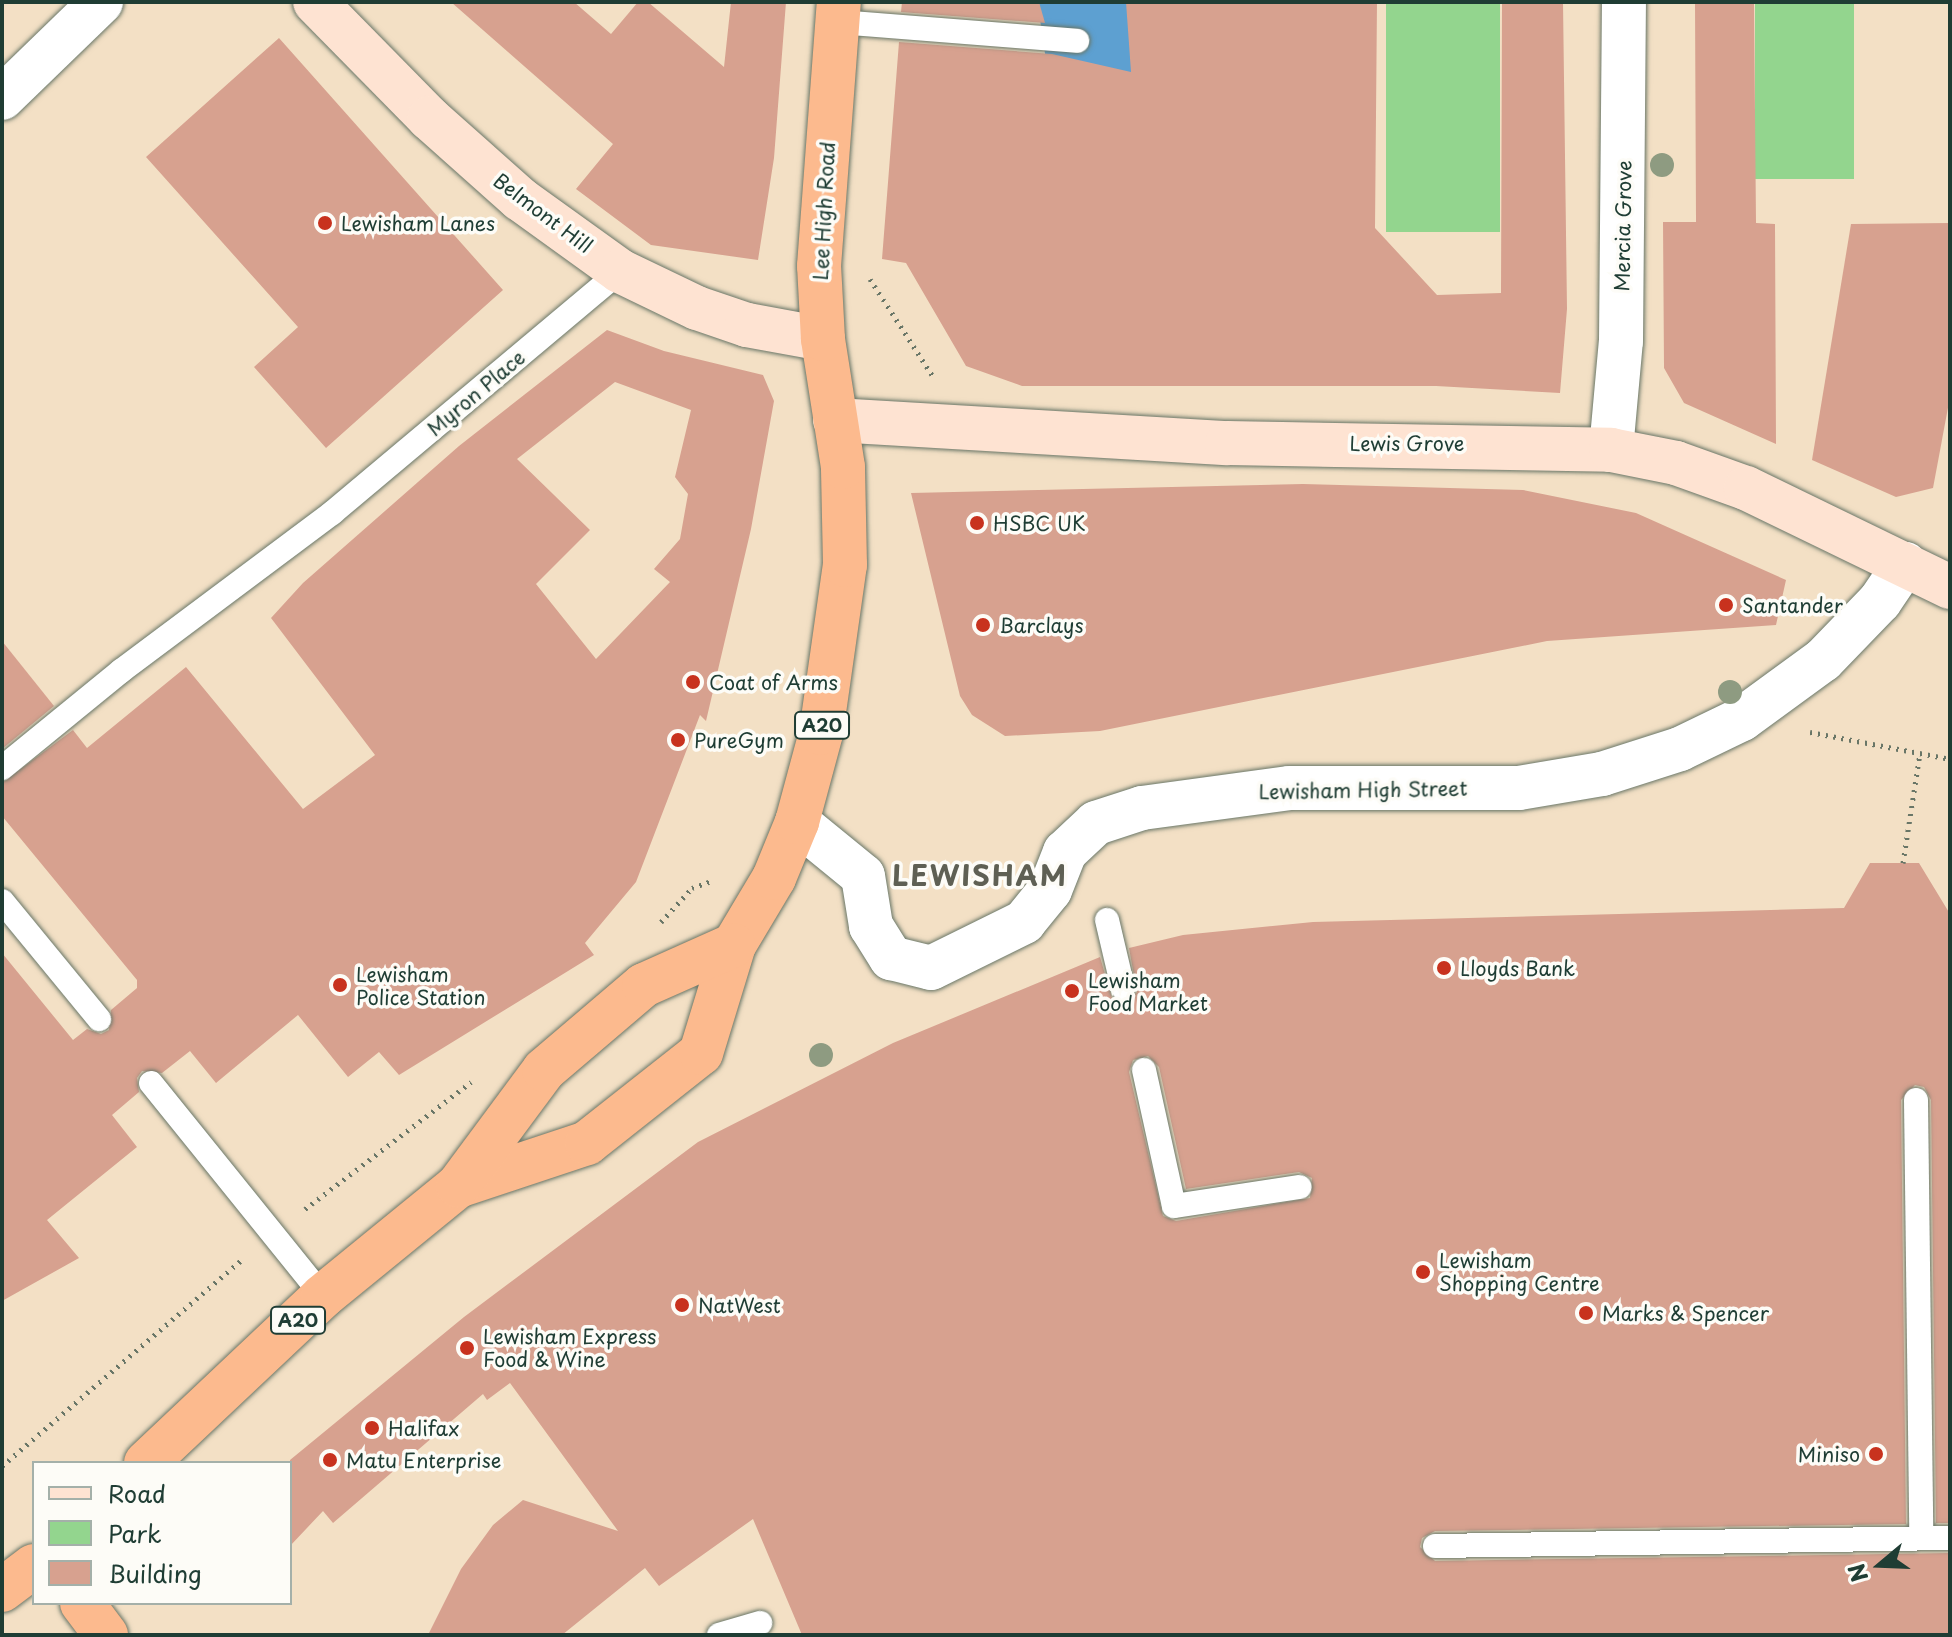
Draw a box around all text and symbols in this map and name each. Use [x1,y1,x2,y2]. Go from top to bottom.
street label: Lee High Road [808,141,840,281]
street label: Mercia Grove [1610,160,1636,292]
street label: Belmont Hill [489,168,597,258]
place label: Lewisham Lanes [341,211,496,235]
marker: Lewisham Lanes [316,214,334,232]
street label: Myron Place [422,345,530,441]
street label: Lewis Grove [1349,431,1465,455]
place label: HSBC UK [993,511,1085,535]
marker: HSBC UK [968,514,986,532]
place label: Santander [1742,593,1843,617]
marker: Santander [1717,596,1735,614]
place label: Barclays [999,613,1084,637]
marker: Barclays [974,616,992,634]
place label: Coat of Arms [709,670,839,694]
marker: Coat of Arms [684,673,702,691]
road number: A20 [794,711,850,739]
place label: PureGym [694,728,784,752]
marker: PureGym [669,731,687,749]
street label: Lewisham High Street [1258,776,1468,804]
district label: LEWISHAM [892,858,1068,892]
place label: Lloyds Bank [1460,956,1576,980]
marker: Lloyds Bank [1435,959,1453,977]
place label: Lewisham Police Station [356,962,486,1009]
place label: Lewisham Food Market [1088,968,1210,1015]
marker: Lewisham Police Station [331,976,349,994]
marker: Lewisham Food Market [1063,982,1081,1000]
place label: Lewisham Shopping Centre [1439,1248,1600,1295]
marker: Lewisham Shopping Centre [1414,1263,1432,1281]
place label: NatWest [698,1293,781,1317]
marker: NatWest [673,1296,691,1314]
place label: Marks & Spencer [1602,1301,1770,1325]
marker: Marks & Spencer [1577,1304,1595,1322]
road number: A20 [270,1306,326,1334]
place label: Lewisham Express Food & Wine [483,1324,655,1371]
marker: Lewisham Express Food & Wine [458,1339,476,1357]
place label: Halifax [388,1416,459,1440]
marker: Halifax [363,1419,381,1437]
place label: Miniso [1798,1442,1860,1466]
marker: Miniso [1867,1445,1885,1463]
place label: Matu Enterprise [346,1448,501,1472]
marker: Matu Enterprise [321,1451,339,1469]
legend [32,1461,292,1605]
text: Road [108,1475,166,1511]
text: Park [108,1515,162,1551]
north arrow [1840,1525,1920,1605]
text: Building [108,1555,202,1591]
text: N [1838,1559,1875,1587]

